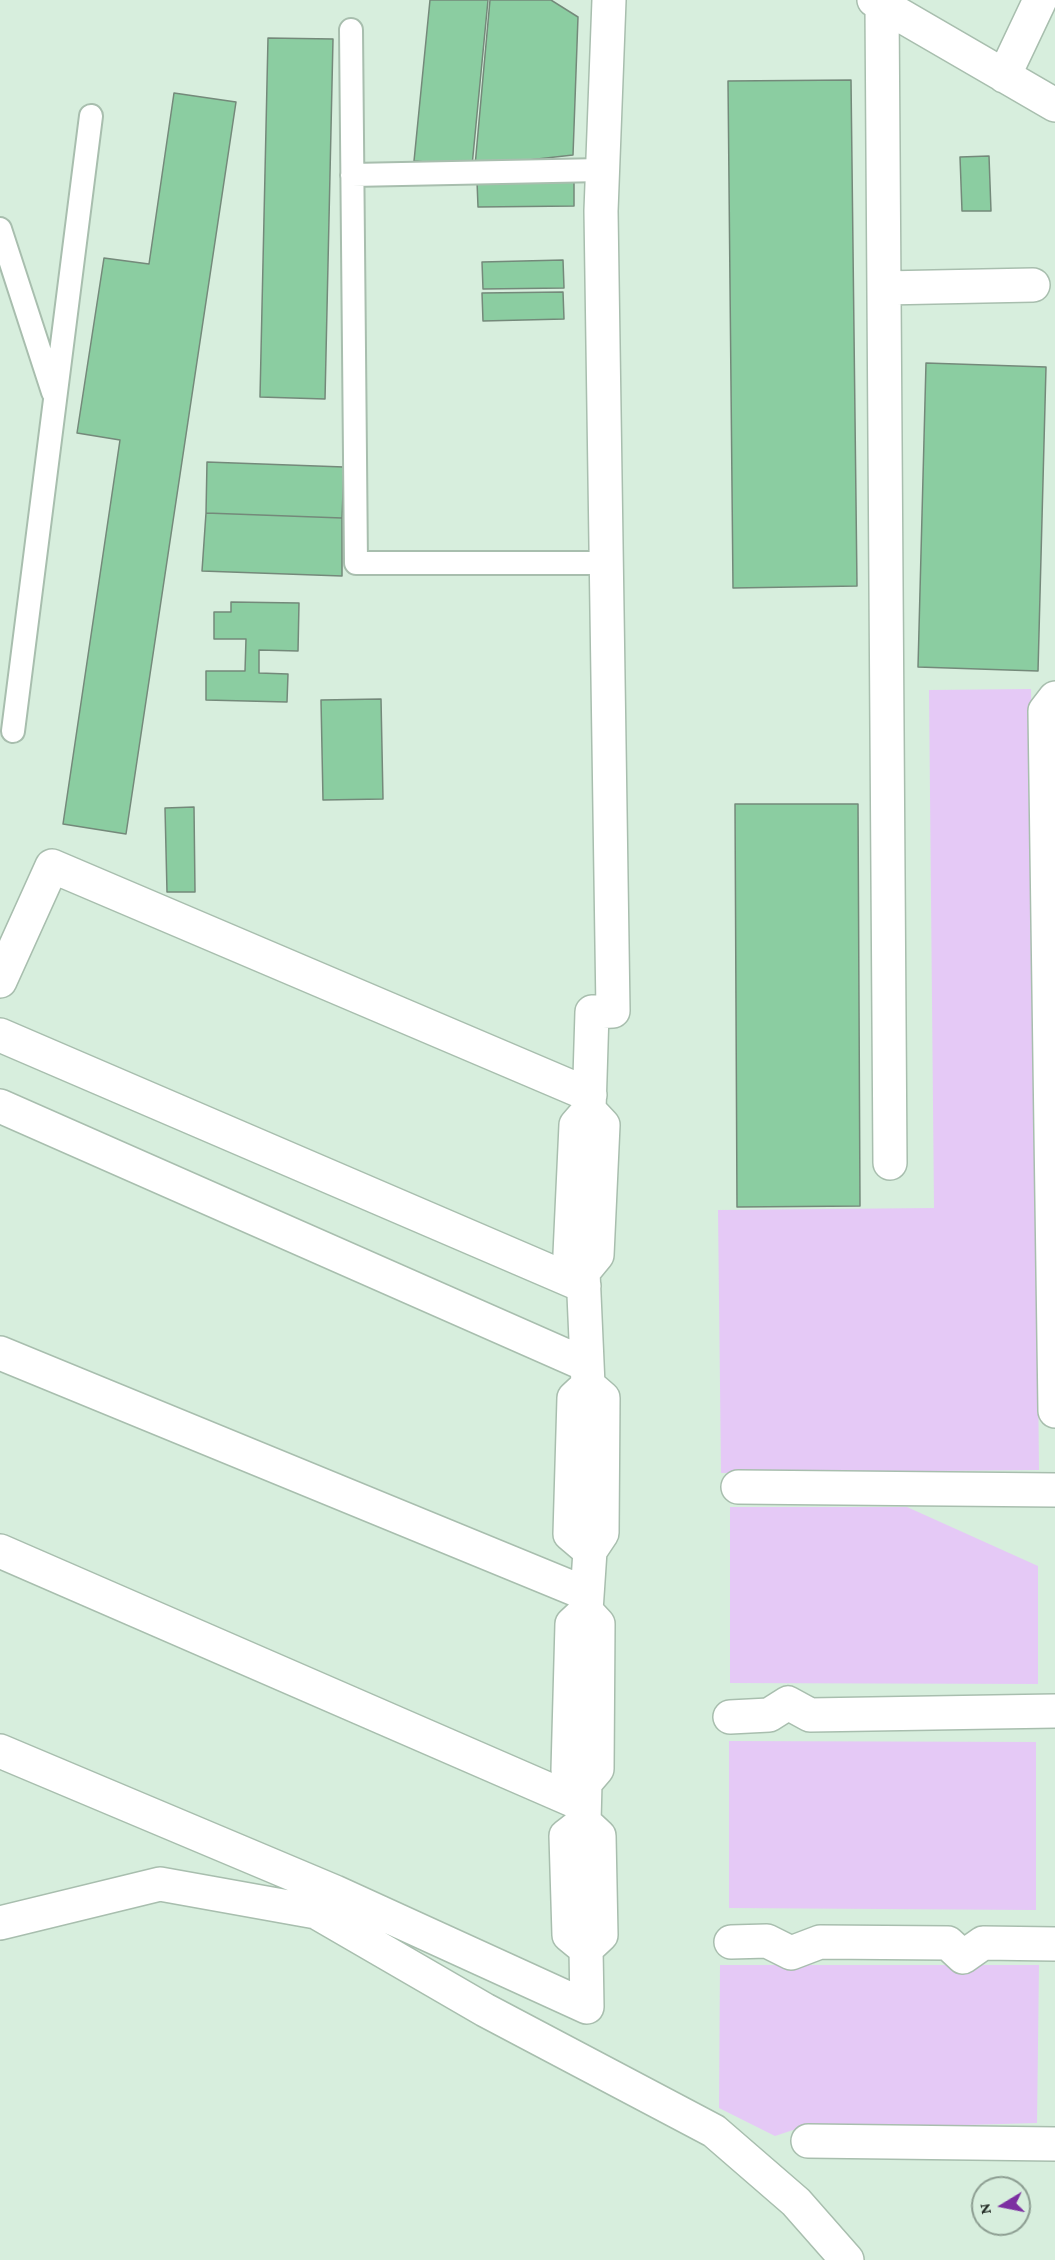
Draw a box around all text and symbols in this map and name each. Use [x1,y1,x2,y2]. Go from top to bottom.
north arrow [971,2176,1031,2236]
text: N [975,2202,994,2216]

